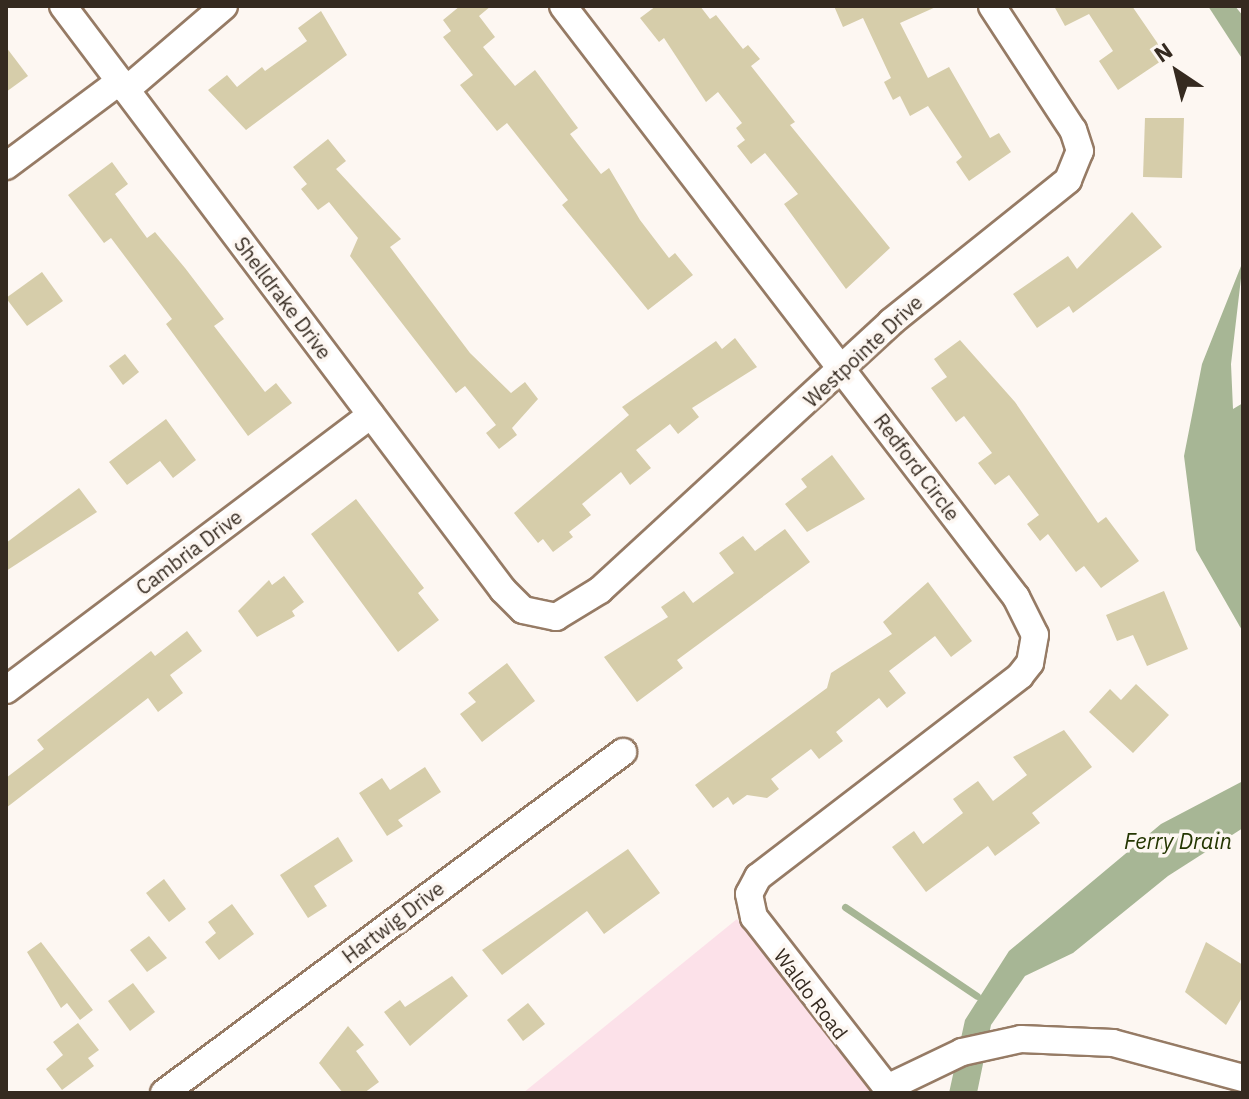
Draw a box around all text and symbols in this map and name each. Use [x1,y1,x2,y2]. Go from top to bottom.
north arrow [1137,32,1217,112]
text: N [1148,35,1178,68]
street label: Shelldrake Drive [229,232,337,364]
street label: Westpointe Drive [799,290,927,412]
street label: Redford Circle [869,409,965,525]
street label: Cambria Drive [131,504,247,600]
water label: Ferry Drain [1124,828,1232,854]
street label: Hartwig Drive [337,876,449,968]
street label: Waldo Road [769,944,853,1044]

